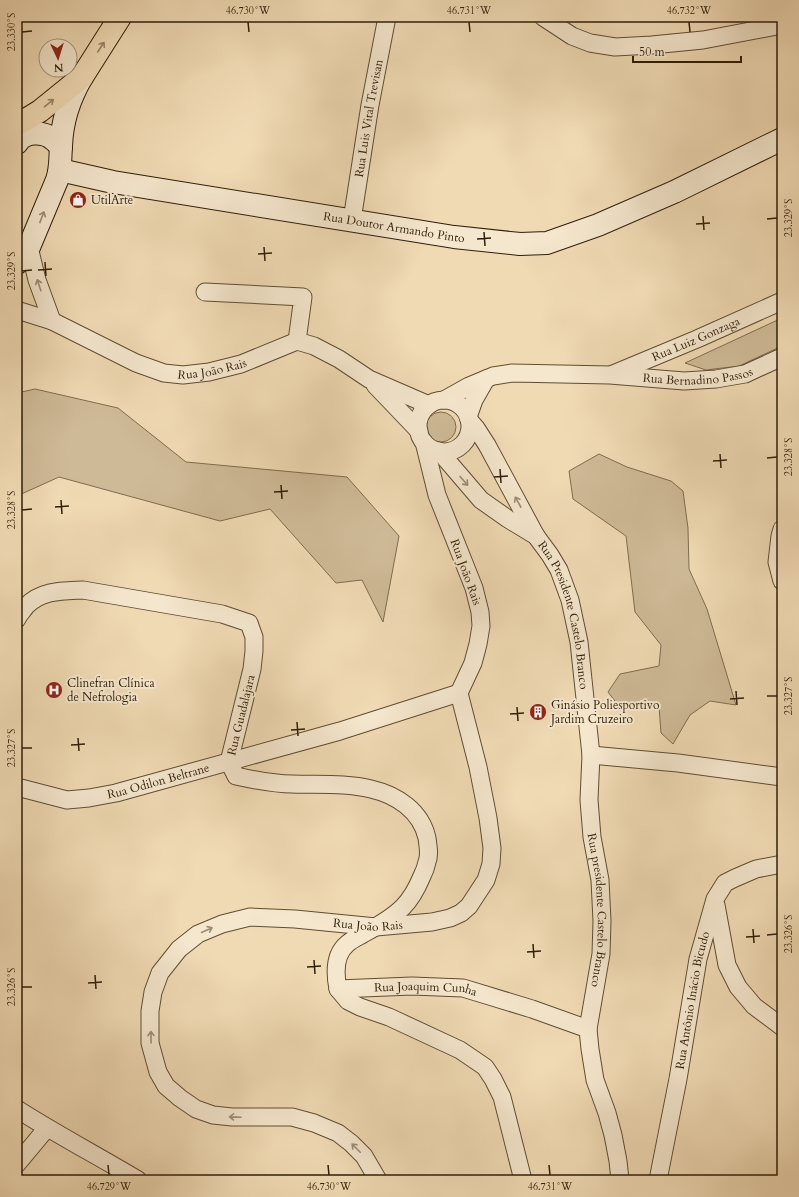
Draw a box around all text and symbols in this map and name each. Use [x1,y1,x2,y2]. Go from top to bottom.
text: 46.730°W [226,4,271,18]
text: 46.731°W [447,4,492,18]
text: 46.732°W [667,4,712,18]
text: 23.330°S [5,13,19,51]
north arrow [38,38,78,78]
scale bar [633,38,741,64]
one-way arrow [97,42,105,53]
text: 50 m [639,44,666,60]
street label: Rua Luis Vital Trevisan [351,58,387,178]
text: N [53,60,64,75]
one-way arrow [44,98,55,107]
shop icon: UtilArte [68,190,88,210]
place label: UtilArte [91,192,133,208]
text: 23.329°S [782,199,796,237]
street label: Rua Doutor Armando Pinto [322,208,466,246]
one-way arrow [39,211,47,223]
text: 23.329°S [5,252,19,290]
one-way arrow [35,278,42,291]
street label: Rua Luiz Gonzaga [649,312,743,365]
street label: Rua João Rais [177,355,249,383]
street label: Rua Bernadino Passos [642,364,755,389]
text: 23.328°S [782,438,796,476]
one-way arrow [460,475,469,486]
text: 23.328°S [5,491,19,529]
one-way arrow [513,496,521,508]
street label: Rua João Rais [447,537,485,607]
street label: Rua Presidente Castelo Branco [534,538,592,691]
street label: Rua Guadalajara [223,672,259,757]
place label: Clinefran Clínica de Nefrologia [67,675,155,705]
text: 23.327°S [782,677,796,715]
hospital icon: Clinefran Clínica de Nefrologia [44,680,64,700]
place label: Ginásio Poliesportivo Jardim Cruzeiro [549,697,660,727]
building icon: Ginásio Poliesportivo Jardim Cruzeiro [528,702,548,722]
text: 23.327°S [5,729,19,767]
street label: Rua Odilon Beltrane [106,760,211,802]
street label: Rua presidente Castelo Branco [583,832,610,989]
street label: Rua João Rais [332,915,403,935]
text: 23.326°S [782,915,796,953]
one-way arrow [201,926,213,934]
street label: Rua Antônio Inácio Bicudo [672,929,714,1070]
text: 23.326°S [5,968,19,1006]
street label: Rua Joaquim Cunha [374,978,480,1000]
one-way arrow [147,1031,154,1044]
one-way arrow [229,1113,242,1121]
one-way arrow [351,1143,361,1153]
text: 46.729°W [87,1180,132,1194]
text: 46.730°W [307,1180,352,1194]
text: 46.731°W [528,1180,573,1194]

